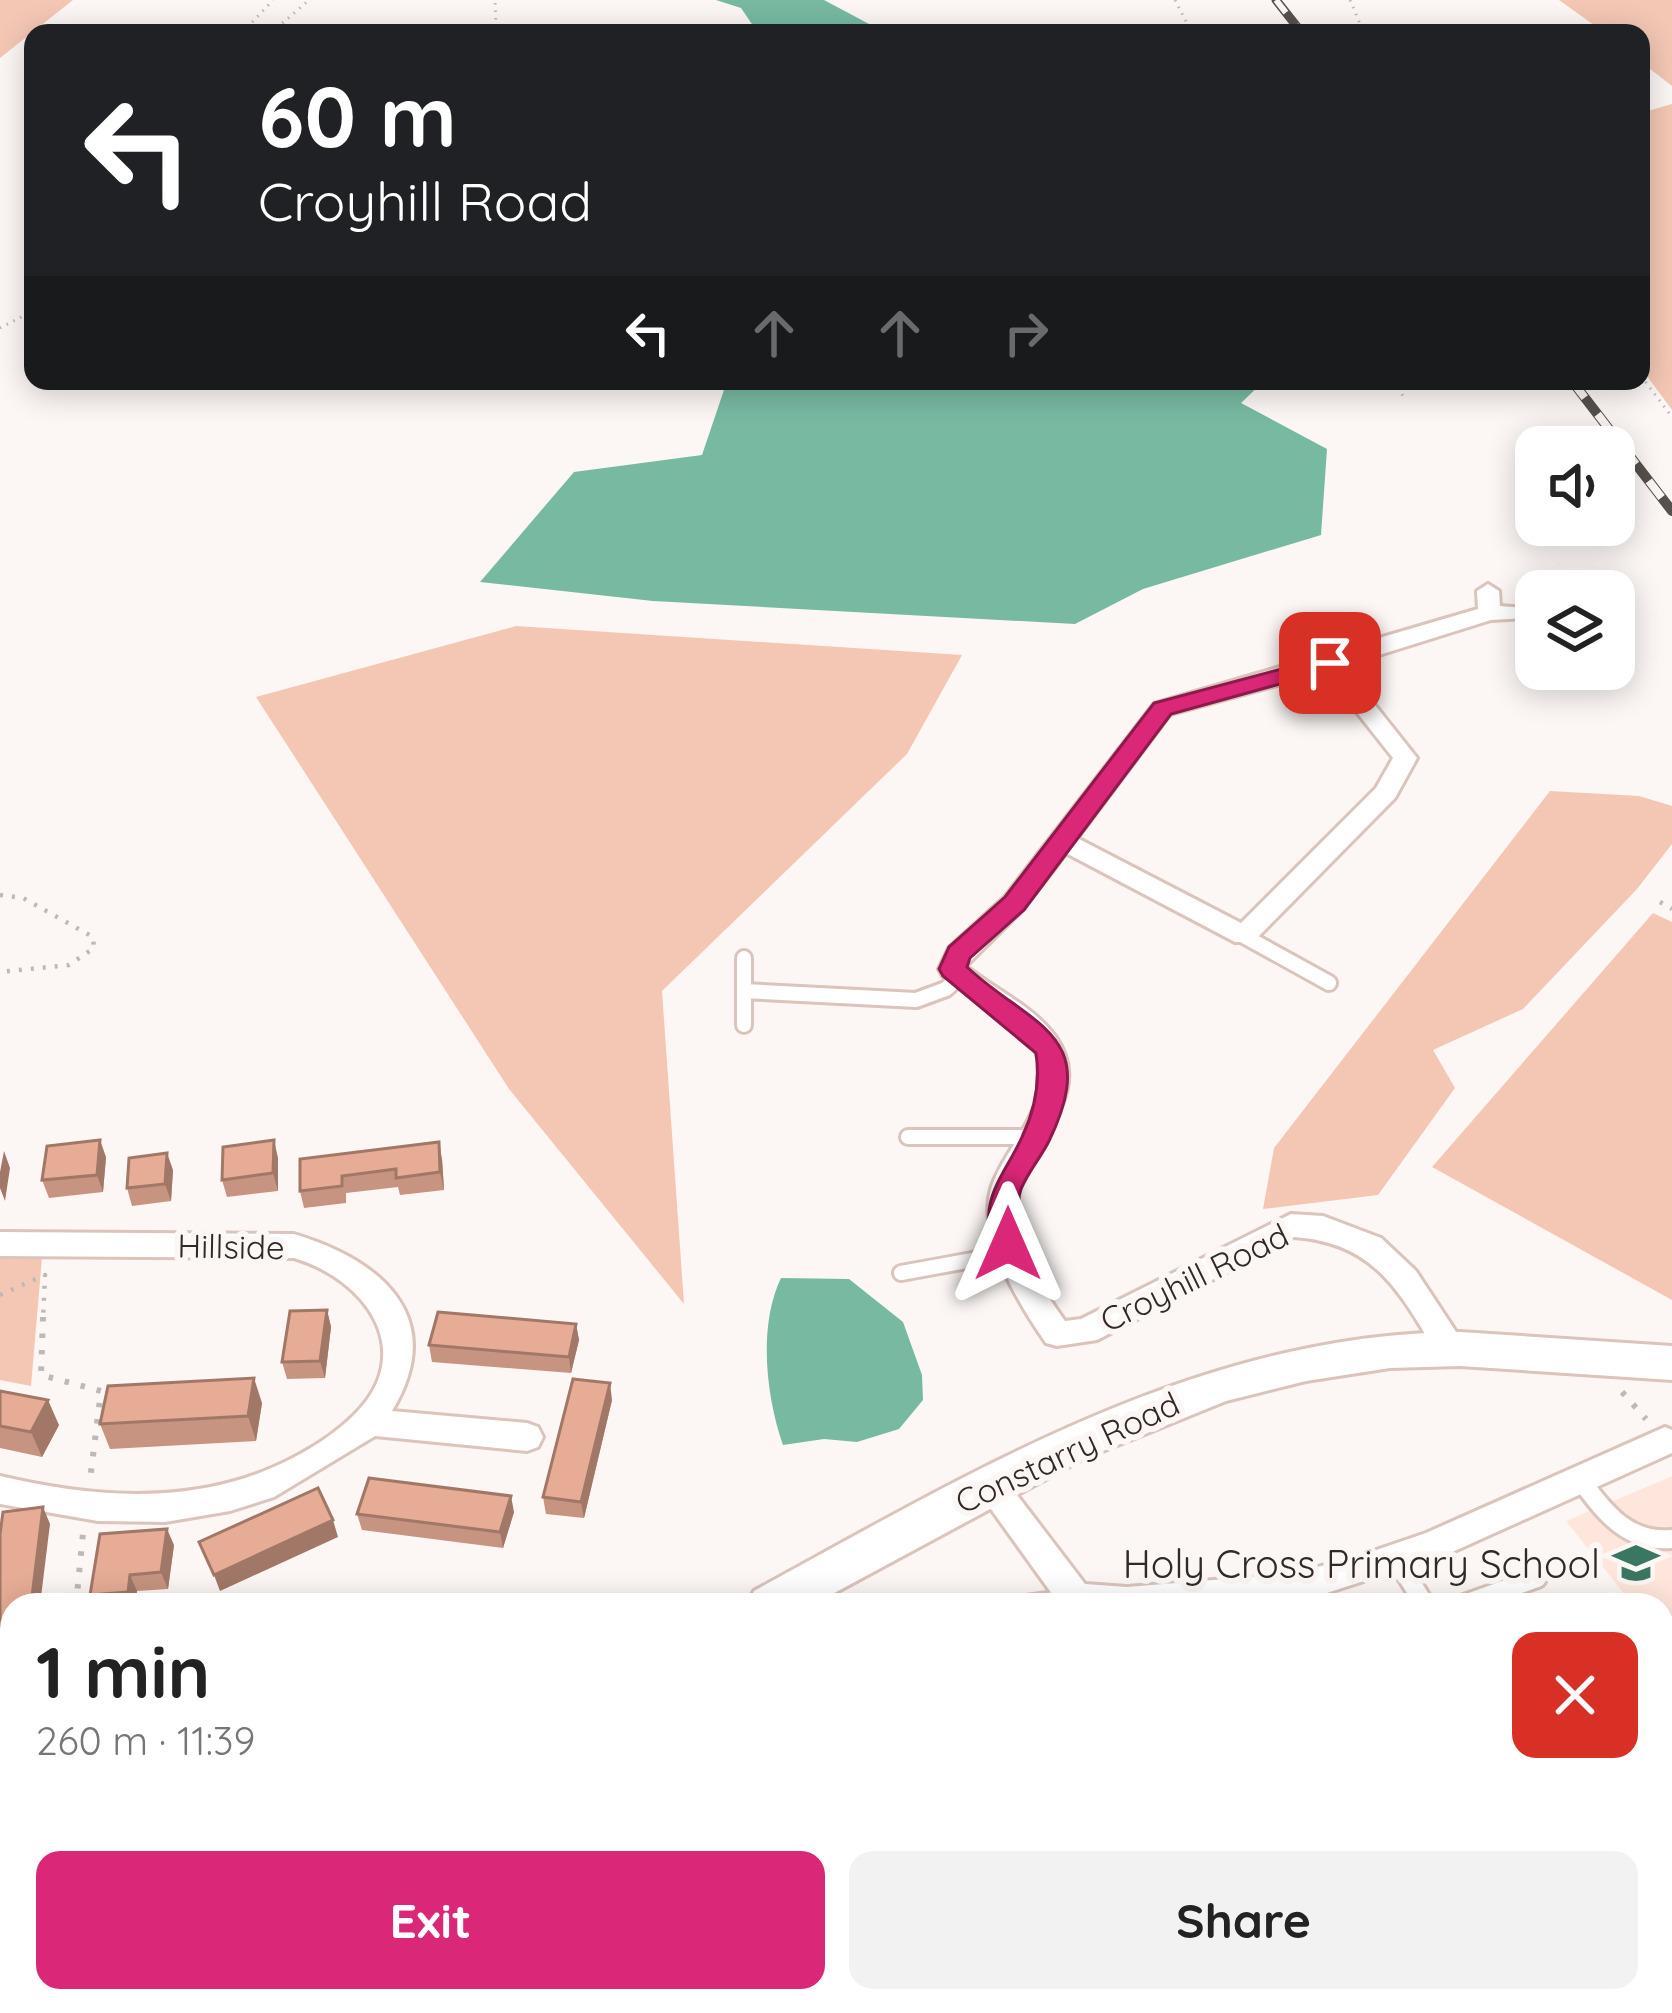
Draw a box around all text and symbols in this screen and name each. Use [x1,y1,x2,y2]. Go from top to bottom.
text: 60 m [258,63,457,168]
icon: left [60,72,216,228]
text: Croyhill Road [258,167,592,235]
icon: left [615,300,681,366]
icon: ahead [741,300,807,366]
icon: ahead [867,300,933,366]
icon: right [993,300,1059,366]
map controls [1515,426,1635,690]
button: sound [1515,426,1635,546]
button: layers [1515,570,1635,690]
pin [1279,612,1381,714]
icon: arrive [1297,630,1363,696]
position arrow [945,1181,1071,1307]
street label: Croyhill Road [1093,1214,1295,1340]
street label: Hillside [177,1225,285,1267]
street label: Constarry Road [949,1382,1185,1522]
school or university icon: Holy Cross Primary School [1611,1538,1661,1588]
place label: Holy Cross Primary School [1123,1539,1600,1588]
text: 1 min [36,1626,210,1716]
button: close [1512,1632,1638,1758]
text: 260 m · 11:39 [36,1716,255,1765]
button: Exit [36,1851,825,1989]
button: Share [849,1851,1638,1989]

